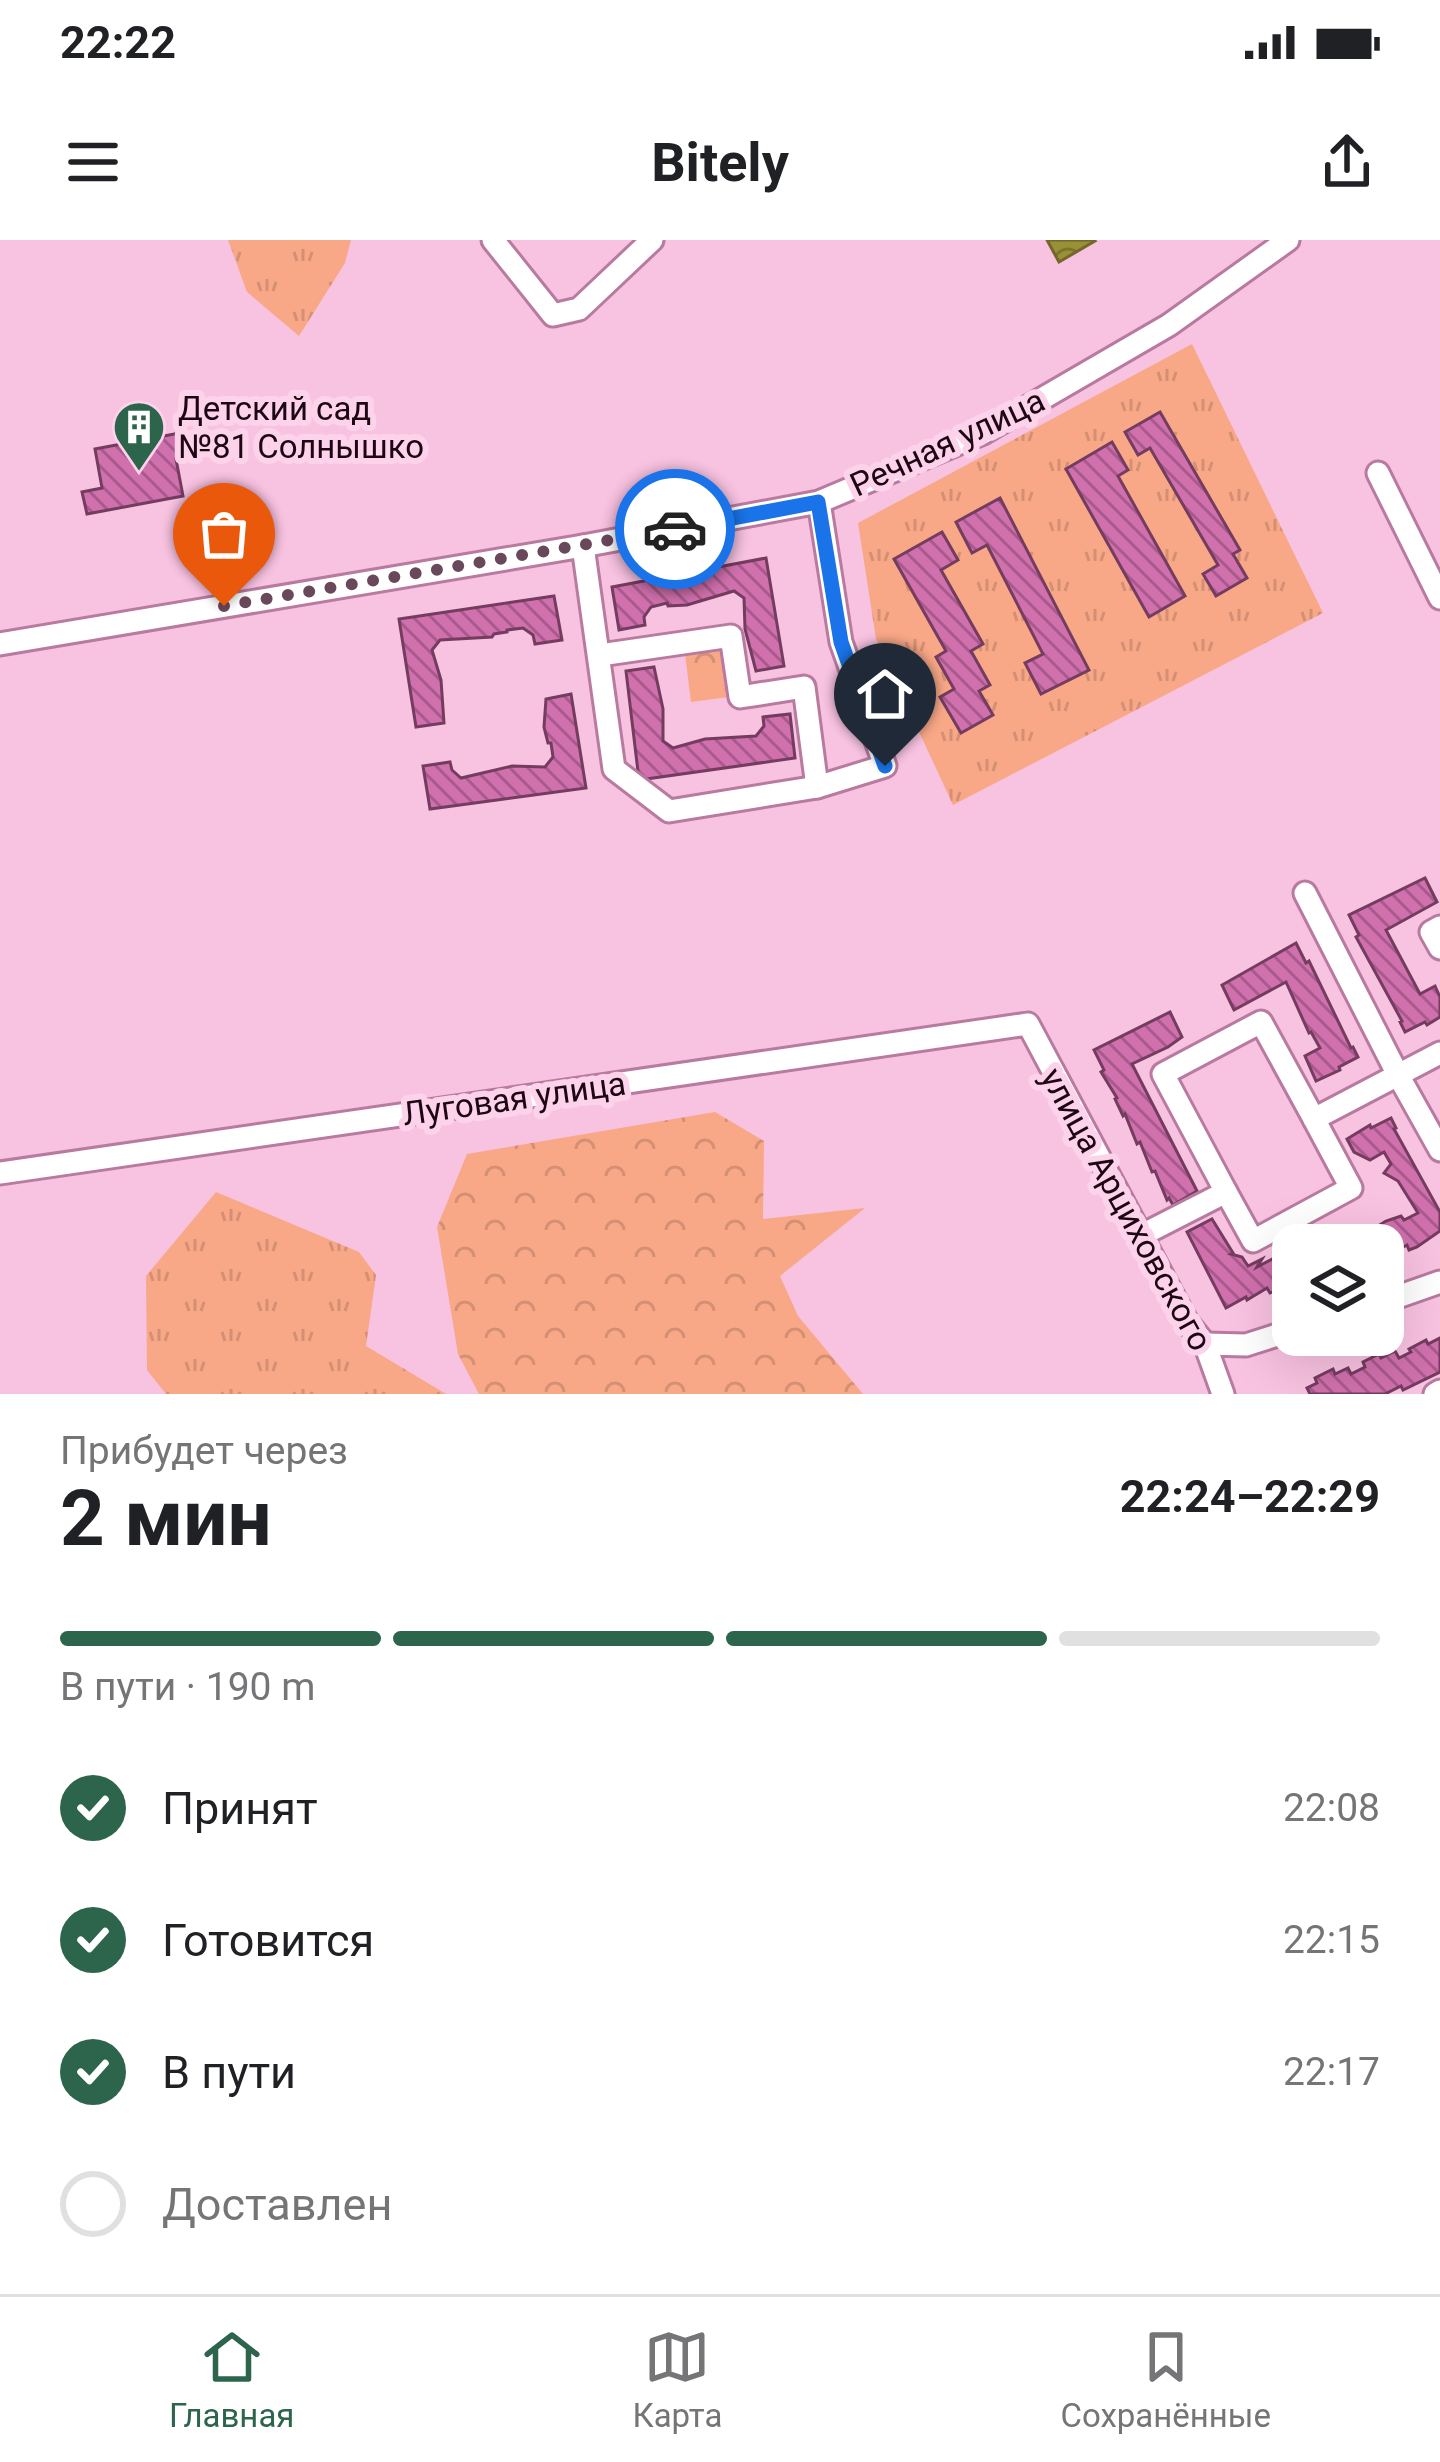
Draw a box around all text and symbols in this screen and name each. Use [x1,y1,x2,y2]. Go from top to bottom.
text: 22:22 [60,16,176,69]
icon: menu [60,129,126,195]
icon: share [1314,129,1380,195]
text: Bitely [651,131,789,194]
street label: Речная улица [844,380,1051,504]
place label: Детский сад №81 Солнышко [178,389,424,466]
building icon: Детский сад №81 Солнышко [111,399,167,473]
courier [615,469,735,589]
pin [173,483,275,606]
icon: car [642,496,708,562]
icon: bag [191,501,257,567]
pin [834,643,936,766]
icon: home [852,661,918,727]
street label: улица Арциховского [1033,1061,1220,1357]
street label: Луговая улица [400,1064,628,1133]
map controls [1272,1224,1404,1356]
button: layers [1272,1224,1404,1356]
text: Прибудет через [60,1428,348,1474]
text: 22:24–22:29 [1120,1470,1380,1523]
text: 2 мин [60,1473,272,1564]
text: В пути · 190 m [60,1664,315,1710]
icon: check [60,1775,126,1841]
text: Принят [162,1782,318,1835]
text: 22:08 [1283,1785,1380,1831]
icon: check [60,1907,126,1973]
text: Готовится [162,1914,374,1967]
text: 22:15 [1283,1917,1380,1963]
icon: check [60,2039,126,2105]
text: В пути [162,2046,296,2099]
text: 22:17 [1283,2049,1380,2095]
text: Доставлен [162,2178,392,2231]
tab: Главная [169,2324,294,2435]
tab: Карта [632,2324,722,2435]
tab: Сохранённые [1060,2324,1271,2435]

